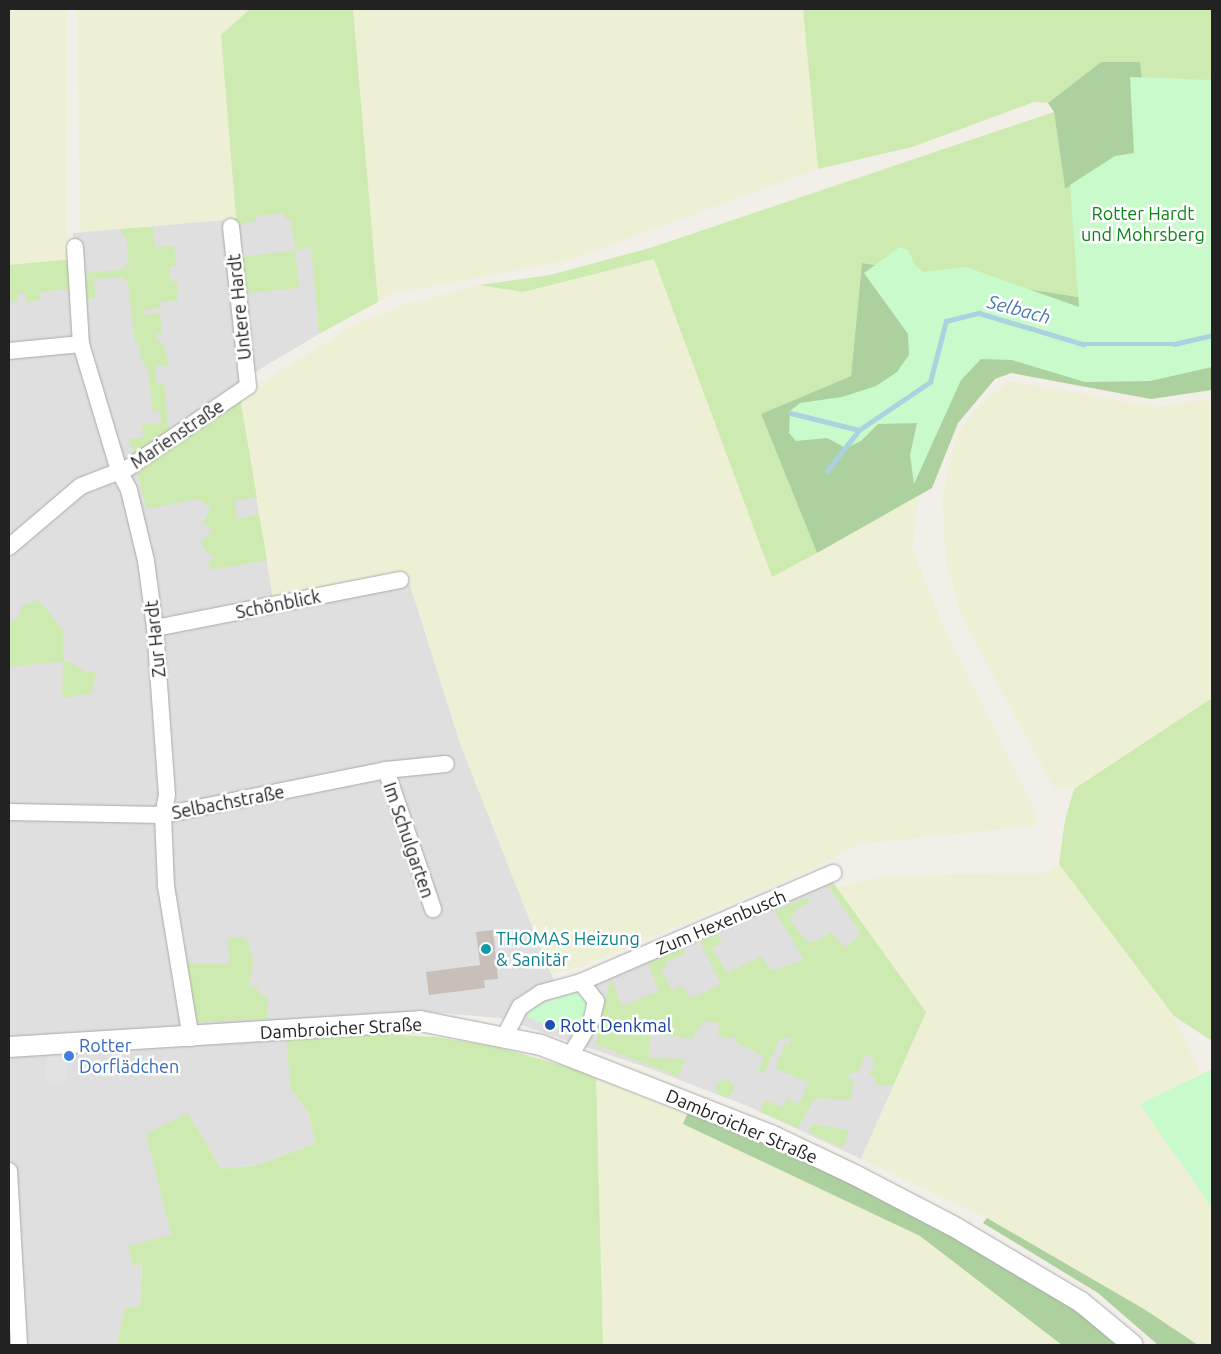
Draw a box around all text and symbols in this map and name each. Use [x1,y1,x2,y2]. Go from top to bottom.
park label: Rotter Hardt und Mohrsberg [1081,203,1205,245]
street label: Untere Hardt [223,253,255,361]
water label: Selbach [985,291,1053,329]
street label: Marienstraße [126,395,228,473]
street label: Schönblick [234,585,322,623]
street label: Zur Hardt [140,599,170,679]
street label: Im Schulgarten [379,779,439,901]
street label: Selbachstraße [170,780,286,824]
street label: Zum Hexenbusch [653,885,789,959]
place label: THOMAS Heizung & Sanitär [496,928,640,971]
marker: THOMAS Heizung & Sanitär [480,943,492,955]
street label: Dambroicher Straße [259,1013,423,1043]
place label: Rott Denkmal [560,1014,671,1036]
marker: Rott Denkmal [544,1019,556,1031]
place label: Rotter Dorflädchen [79,1035,179,1078]
marker: Rotter Dorflädchen [63,1050,75,1062]
street label: Dambroicher Straße [663,1084,821,1168]

